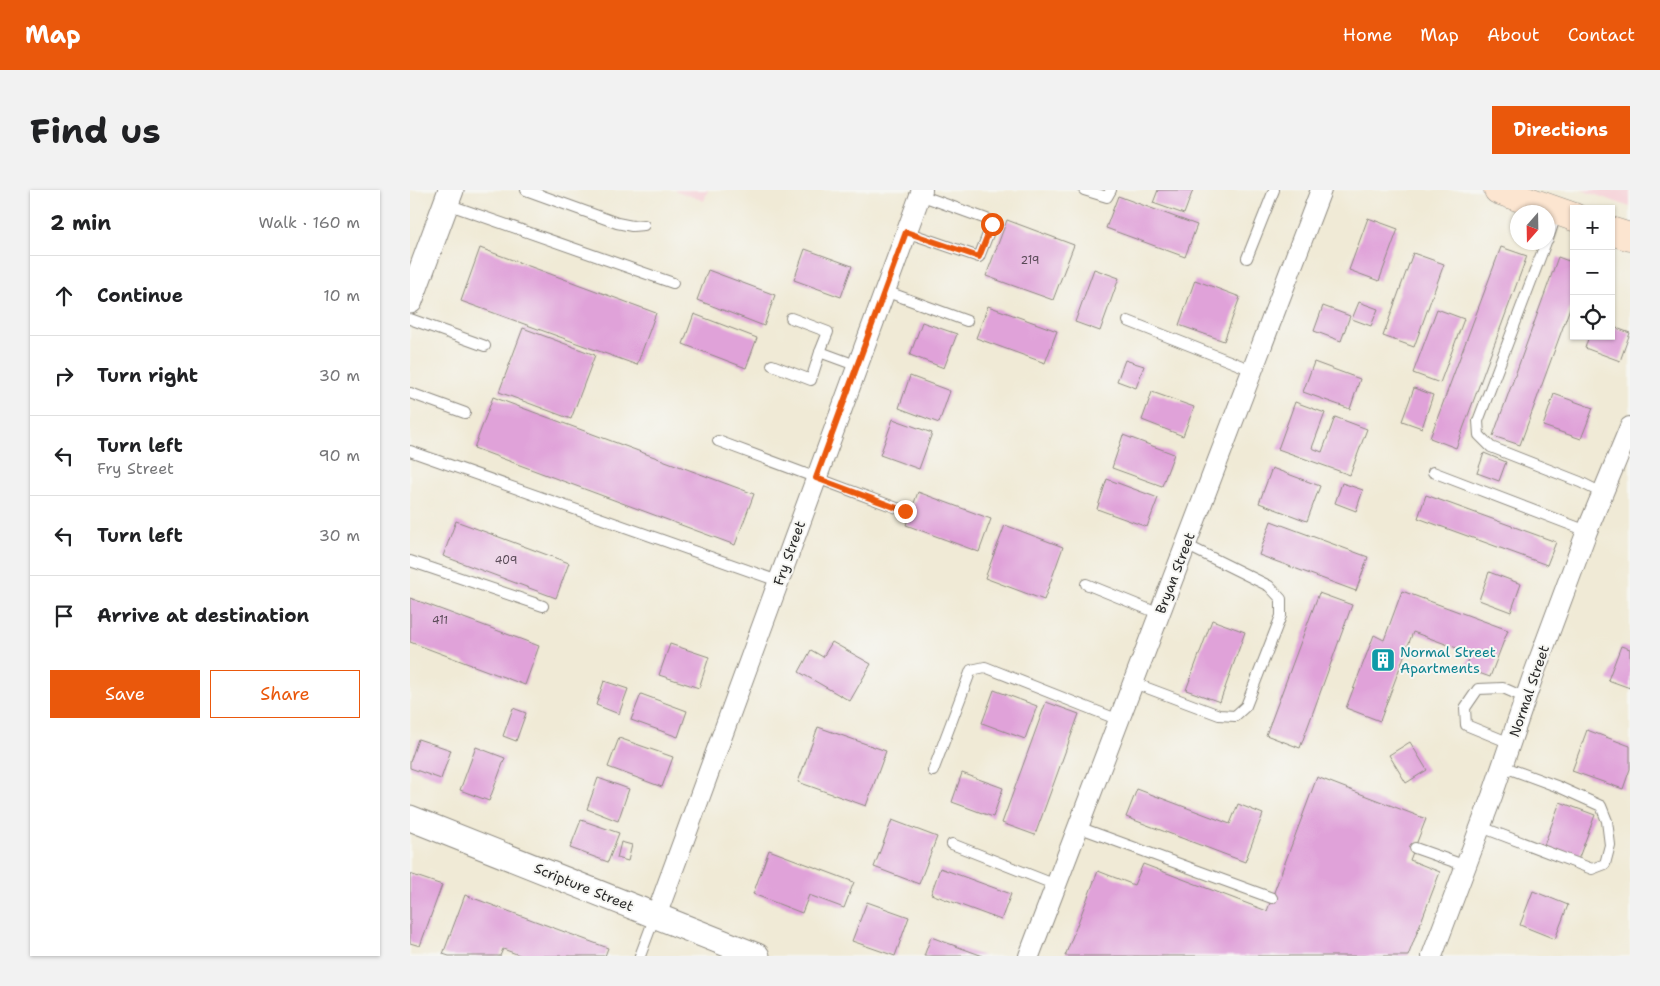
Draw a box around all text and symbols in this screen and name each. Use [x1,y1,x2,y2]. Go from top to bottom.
text: Map [25,19,81,51]
text: Home [1343,23,1392,47]
text: Map [1420,23,1459,47]
text: About [1487,23,1540,47]
text: Contact [1568,23,1635,47]
button: Directions [1492,106,1630,154]
text: Find us [30,107,161,154]
north arrow [1510,205,1555,250]
map controls [1570,205,1615,340]
button: + [1570,205,1615,250]
text: 2 min [50,209,111,237]
text: Walk · 160 m [259,212,360,233]
route start [981,213,1004,236]
button: − [1570,250,1615,295]
house number: 219 [1020,253,1040,268]
icon: ahead [50,282,78,310]
text: Continue [97,283,183,308]
text: 10 m [323,285,360,306]
button: locate [1570,295,1615,340]
icon: right [50,362,78,390]
text: Turn right [97,363,198,388]
text: 30 m [319,365,360,386]
text: Turn left [97,433,183,458]
icon: left [50,442,78,470]
text: 90 m [319,445,360,466]
text: Fry Street [97,458,174,479]
route end [894,500,917,523]
street label: Fry Street [769,518,809,588]
icon: left [50,522,78,550]
text: Turn left [97,523,183,548]
text: 30 m [319,525,360,546]
street label: Bryan Street [1151,530,1199,616]
house number: 409 [495,553,517,568]
icon: arrive [50,602,78,630]
text: Arrive at destination [97,603,309,628]
house number: 411 [432,613,448,628]
place label: Normal Street Apartments [1400,643,1496,677]
street label: Normal Street [1505,643,1553,739]
building icon: Normal Street Apartments [1370,647,1396,673]
button: Save [50,670,200,718]
button: Share [210,670,360,718]
street label: Scripture Street [532,859,636,915]

